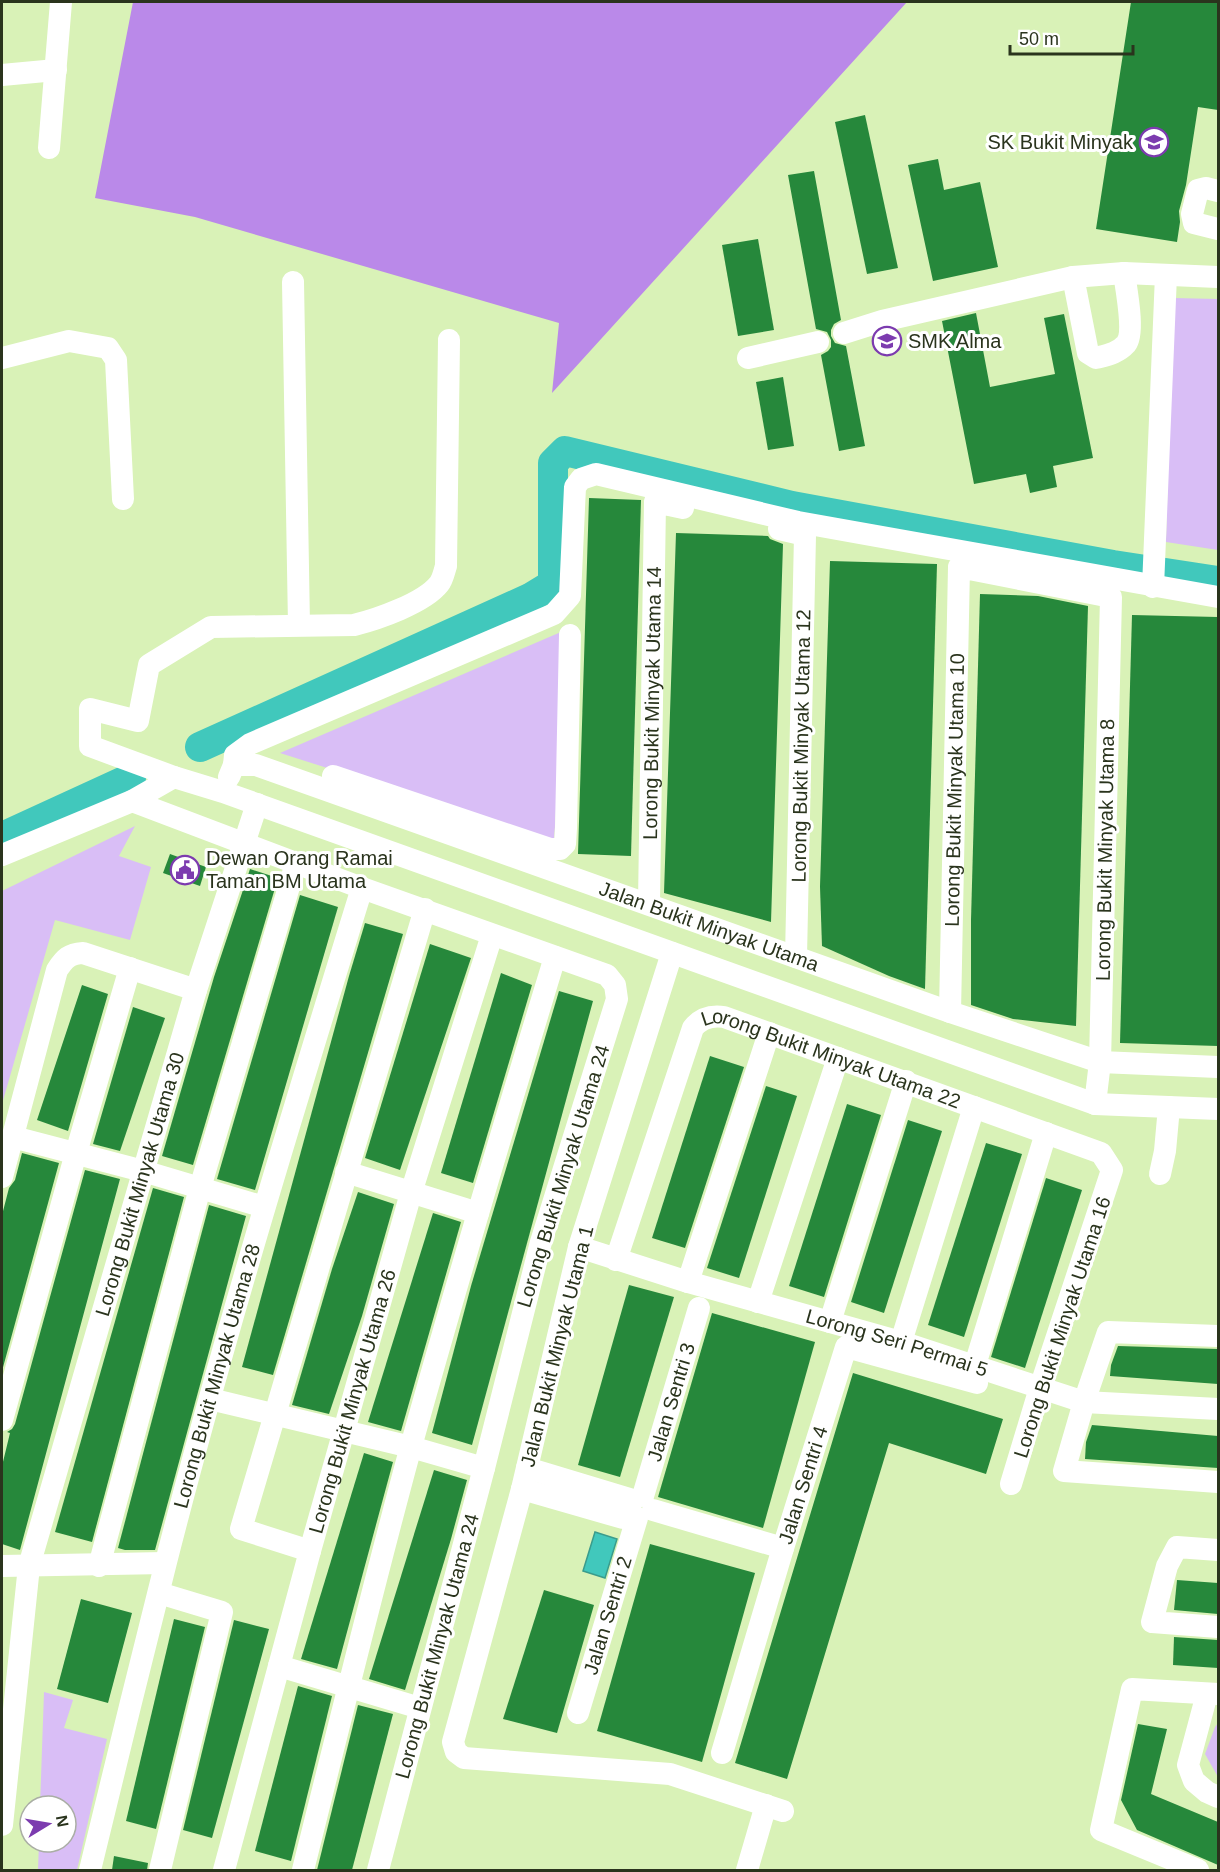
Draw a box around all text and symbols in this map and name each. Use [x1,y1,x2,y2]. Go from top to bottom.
scale bar [1010,18,1133,56]
text: 50 m [1019,29,1059,49]
school or university icon: SK Bukit Minyak [1138,126,1170,158]
place label: SK Bukit Minyak [987,131,1134,153]
school or university icon: SMK Alma [871,325,903,357]
place label: SMK Alma [908,330,1002,352]
street label: Lorong Bukit Minyak Utama 14 [639,566,665,840]
street label: Lorong Bukit Minyak Utama 12 [788,609,814,883]
street label: Lorong Bukit Minyak Utama 10 [941,653,968,927]
street label: Lorong Bukit Minyak Utama 8 [1092,719,1118,981]
place label: Dewan Orang Ramai Taman BM Utama [206,847,393,892]
public building icon: Dewan Orang Ramai Taman BM Utama [169,854,201,886]
street label: Jalan Bukit Minyak Utama [597,877,823,976]
street label: Lorong Bukit Minyak Utama 22 [698,1005,964,1112]
street label: Lorong Bukit Minyak Utama 24 [513,1042,613,1310]
street label: Lorong Bukit Minyak Utama 30 [91,1050,188,1319]
street label: Lorong Bukit Minyak Utama 16 [1009,1194,1115,1460]
street label: Jalan Bukit Minyak Utama 1 [516,1223,598,1469]
street label: Lorong Bukit Minyak Utama 28 [169,1241,264,1511]
street label: Lorong Bukit Minyak Utama 26 [305,1267,400,1536]
street label: Lorong Seri Permai 5 [803,1305,991,1381]
street label: Jalan Sentri 3 [643,1340,699,1464]
street label: Jalan Sentri 4 [774,1423,832,1547]
street label: Lorong Bukit Minyak Utama 24 [391,1511,483,1781]
street label: Jalan Sentri 2 [579,1554,636,1677]
north arrow [18,1794,78,1854]
text: N [53,1814,72,1829]

